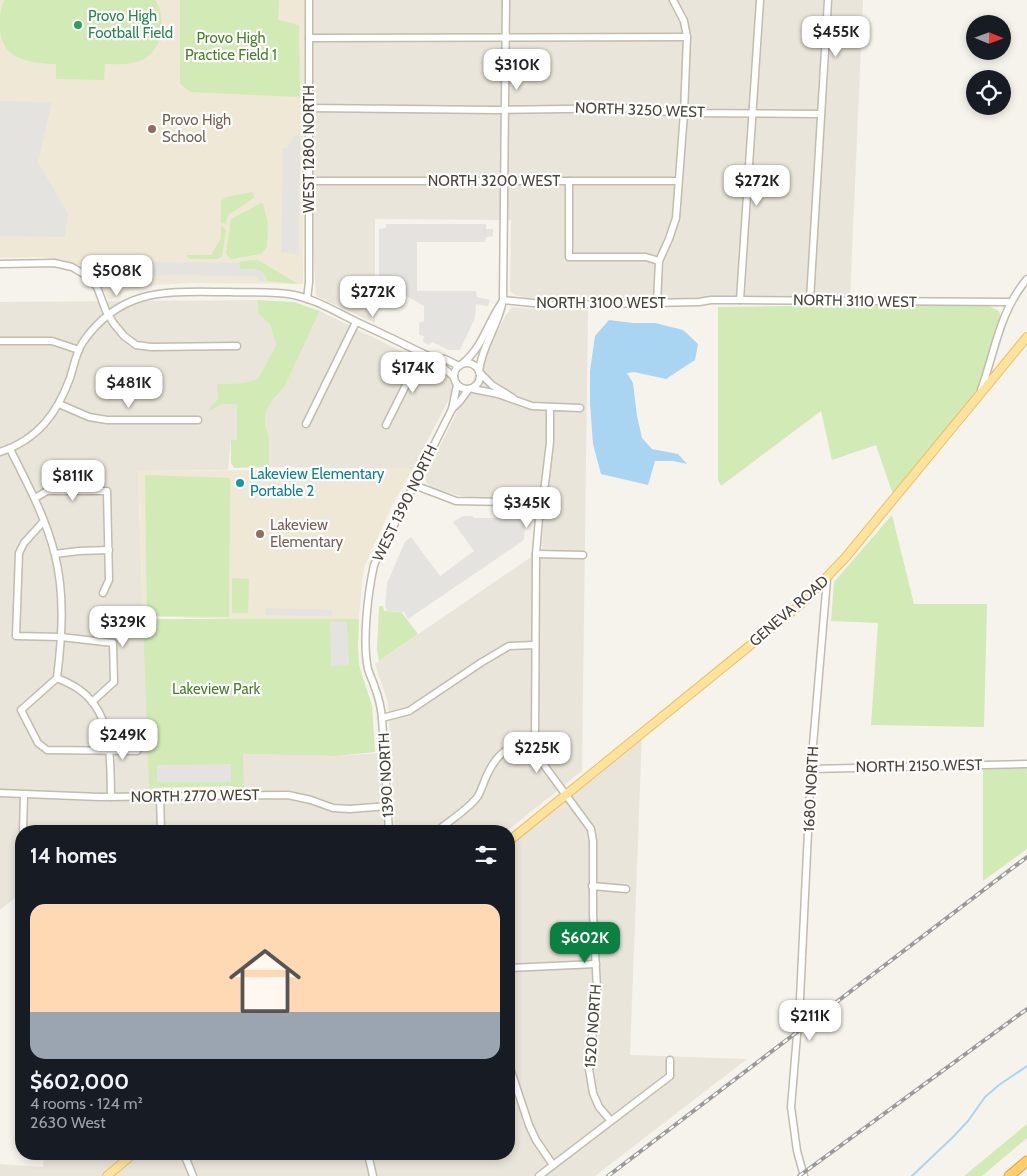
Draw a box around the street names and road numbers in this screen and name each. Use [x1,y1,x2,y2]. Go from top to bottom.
street label: WEST 1280 NORTH [300,85,318,213]
street label: NORTH 3250 WEST [575,99,705,121]
street label: NORTH 3200 WEST [428,172,560,190]
street label: NORTH 3110 WEST [793,291,917,311]
street label: NORTH 3100 WEST [536,294,666,312]
street label: WEST 1390 NORTH [369,442,441,564]
street label: GENEVA ROAD [746,572,832,650]
street label: 1390 NORTH [375,732,397,818]
street label: 1680 NORTH [800,746,822,832]
street label: NORTH 2150 WEST [855,756,983,776]
street label: NORTH 2770 WEST [130,786,260,806]
street label: 1520 NORTH [581,983,605,1069]

